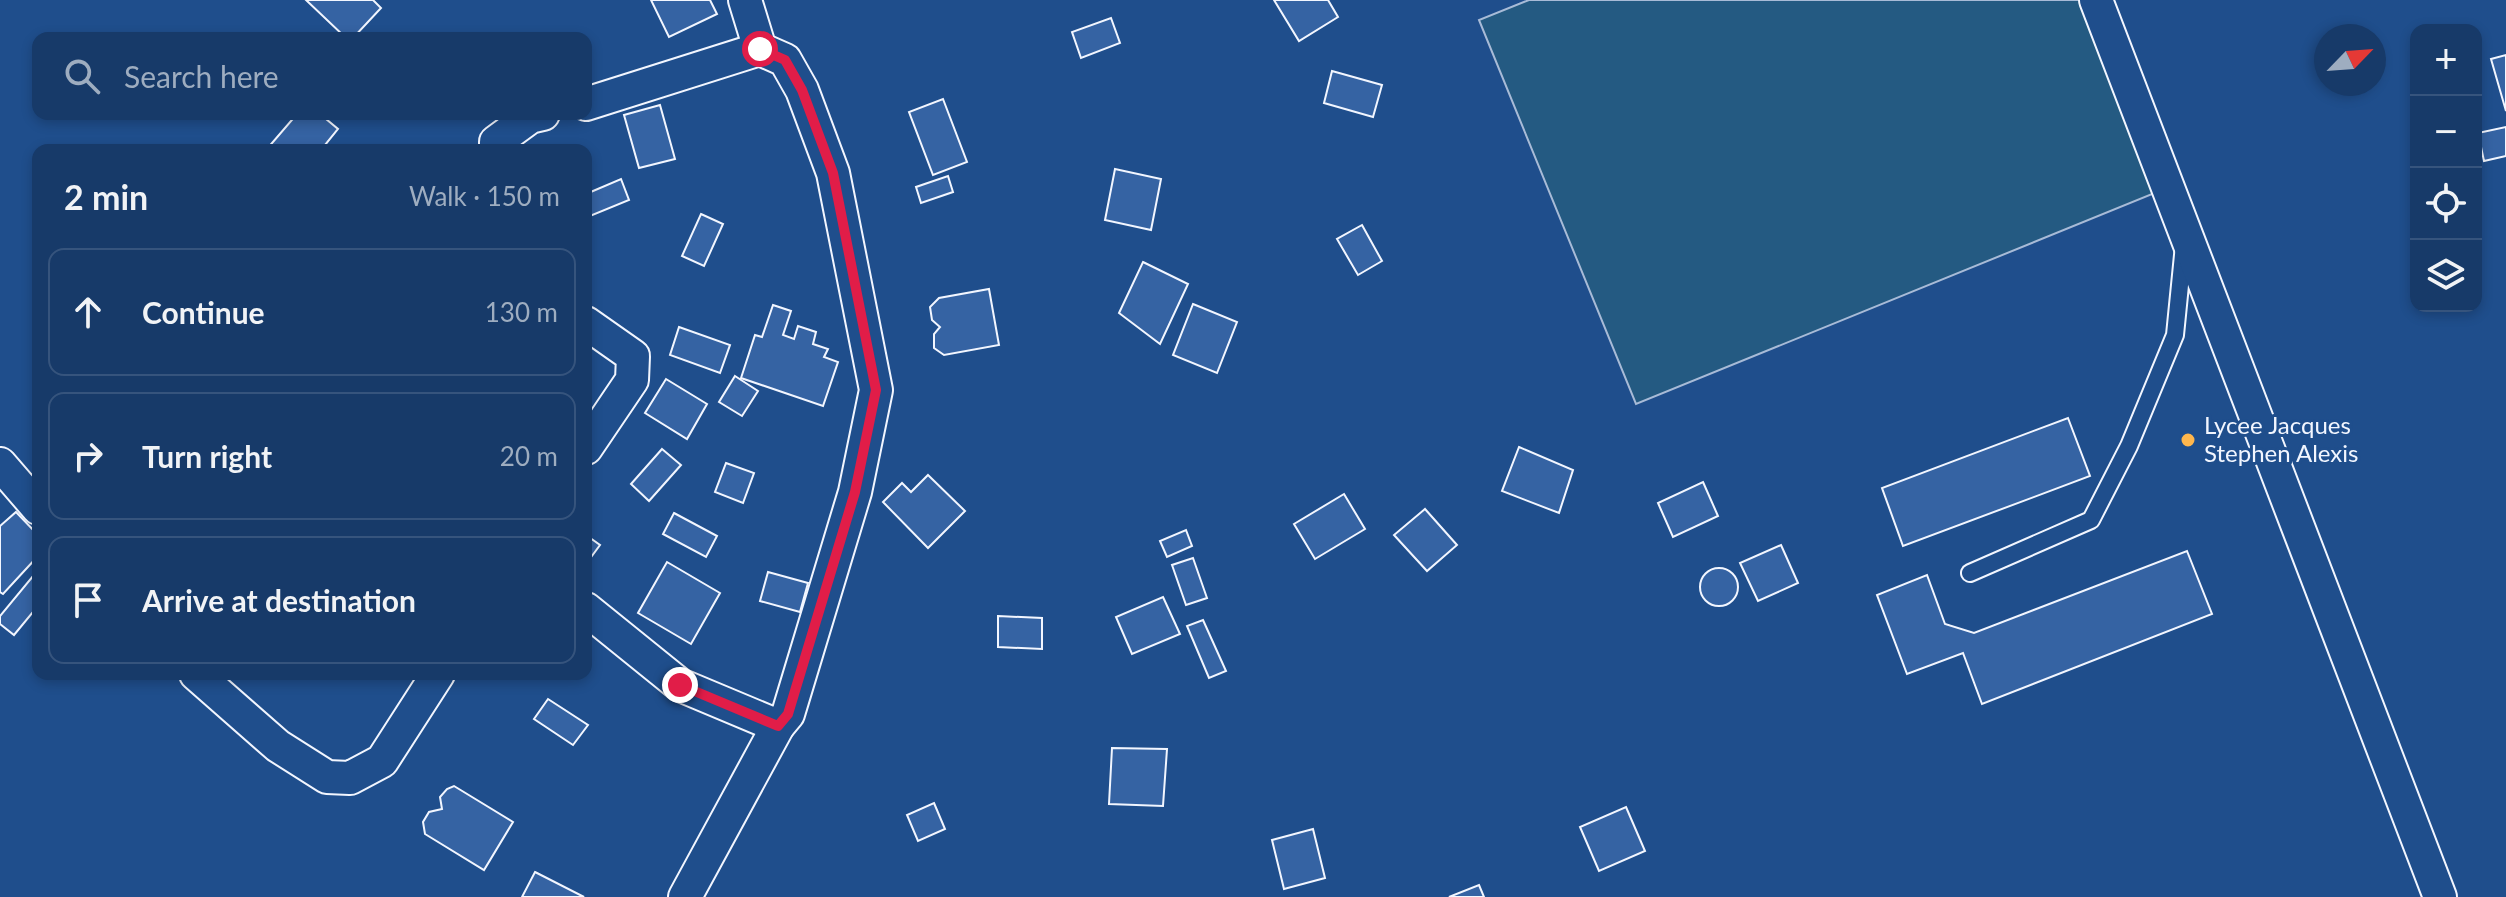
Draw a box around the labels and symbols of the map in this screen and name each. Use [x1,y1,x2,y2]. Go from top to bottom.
north arrow [2314,24,2386,96]
route start [742,31,778,67]
place label: Lycee Jacques Stephen Alexis [2204,410,2358,467]
marker: Lycee Jacques Stephen Alexis [2179,431,2197,449]
route end [662,667,698,703]

